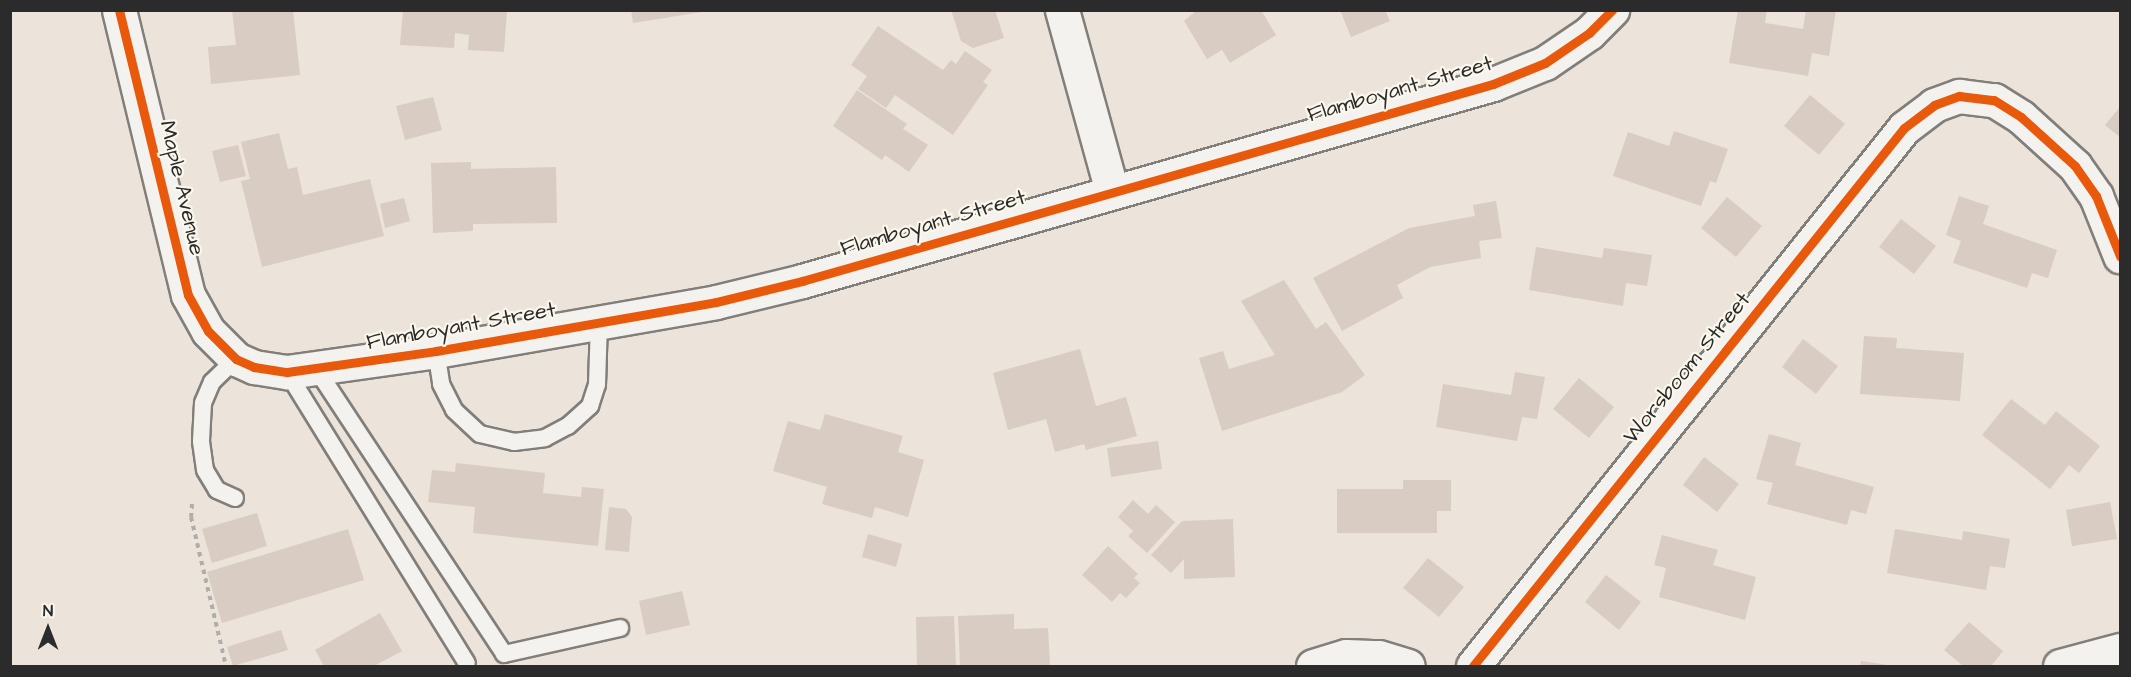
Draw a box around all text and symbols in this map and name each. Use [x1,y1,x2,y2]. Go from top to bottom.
street label: Flamboyant Street [1304,50,1496,128]
street label: Maple Avenue [154,118,210,258]
street label: Flamboyant Street [837,184,1029,262]
street label: Worsboom Street [1618,287,1756,449]
street label: Flamboyant Street [364,296,558,356]
north arrow [18,599,78,659]
text: N [43,600,53,622]

